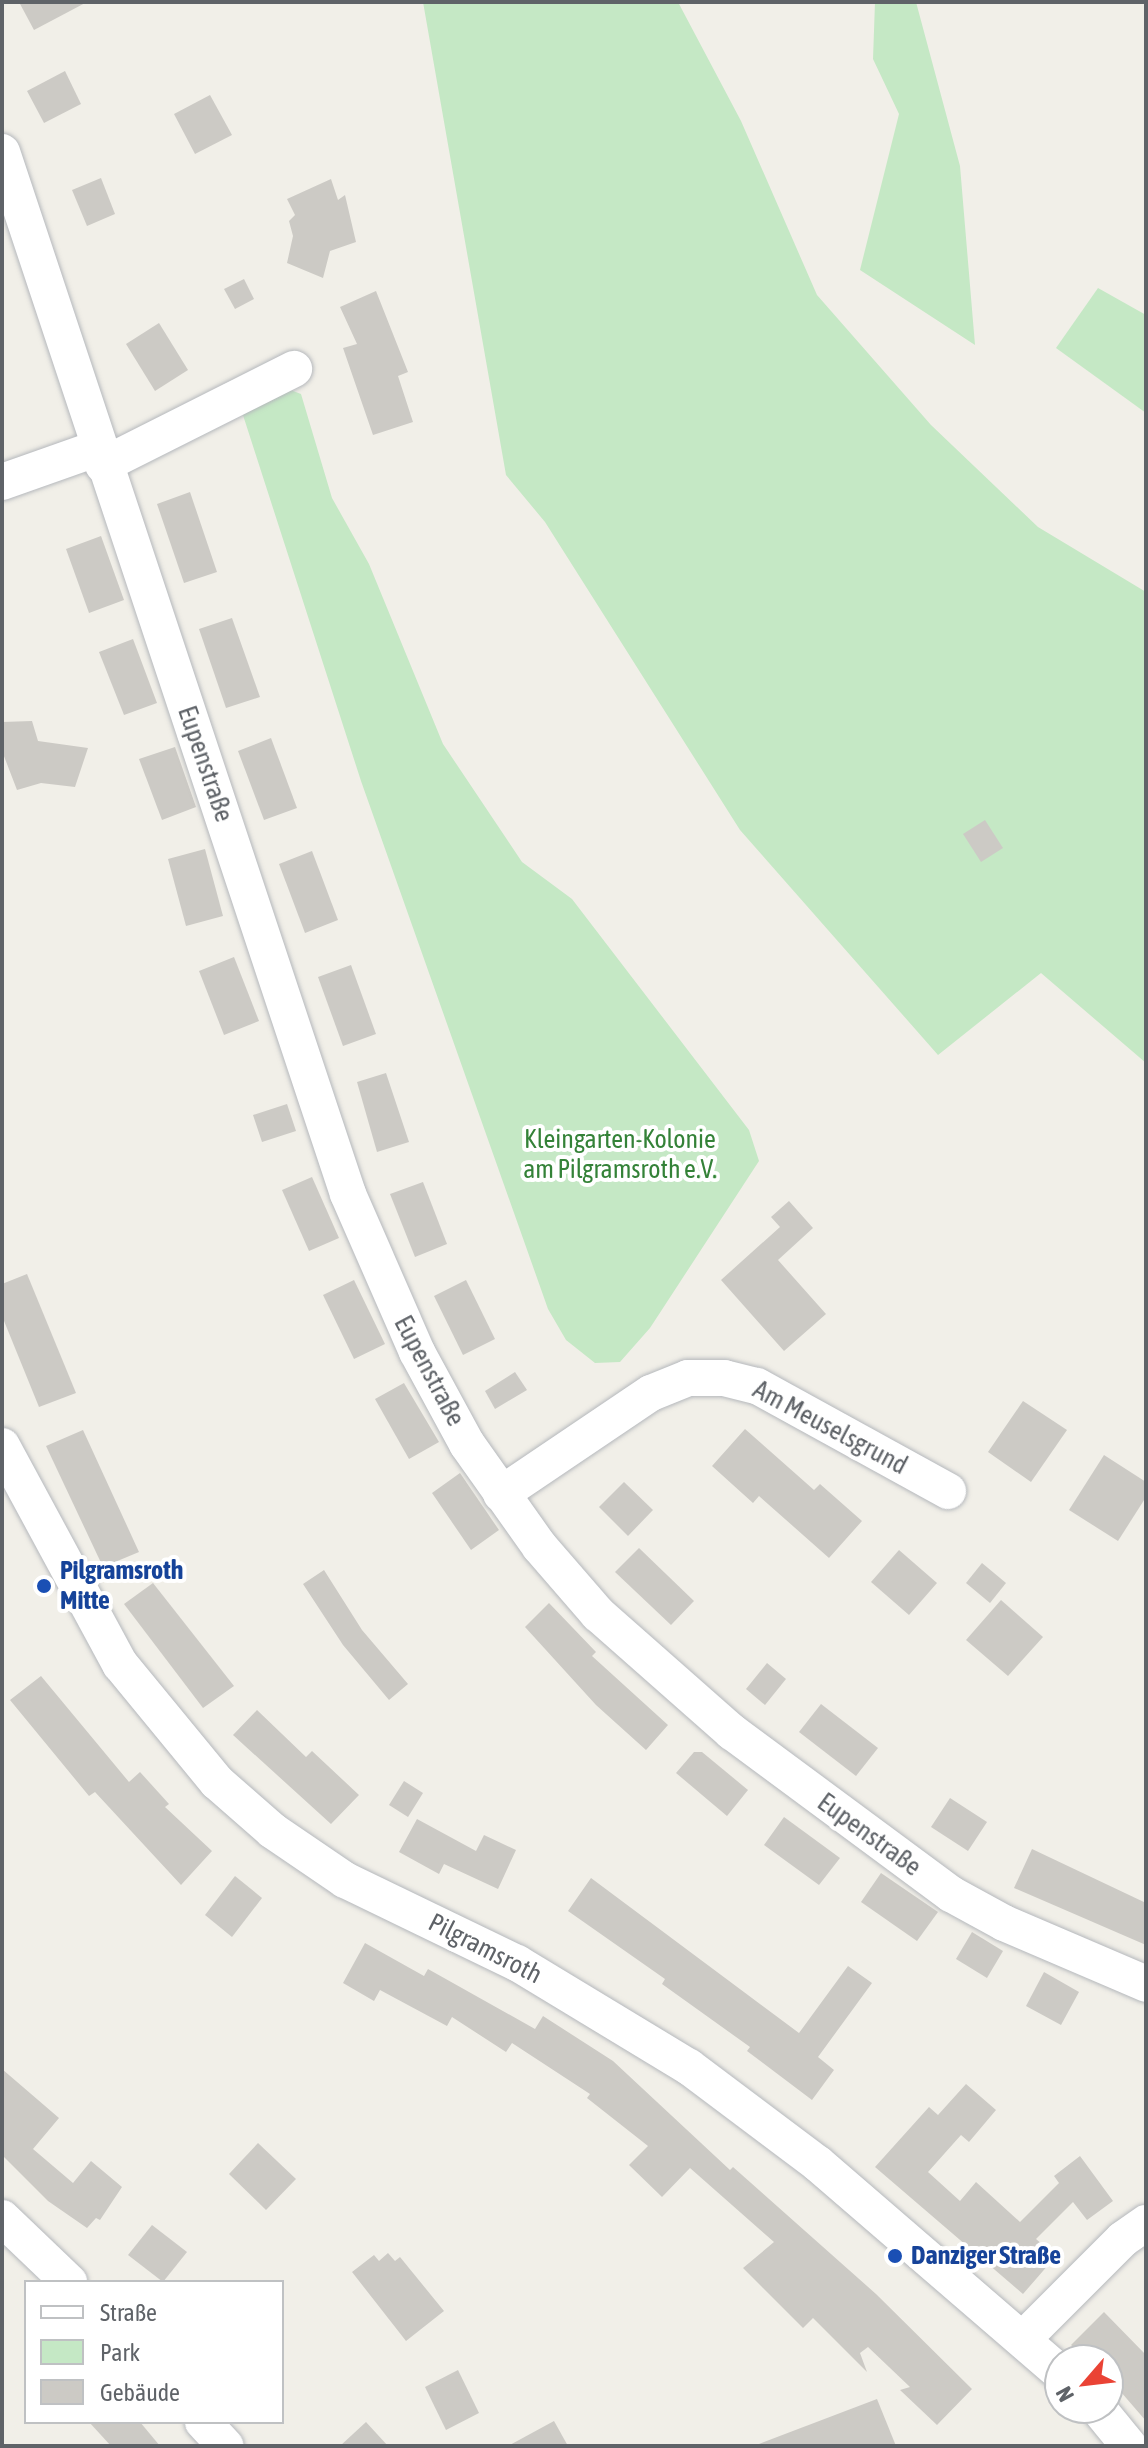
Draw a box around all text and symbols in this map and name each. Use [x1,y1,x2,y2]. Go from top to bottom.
street label: Eupenstraße [171,702,239,826]
park label: Kleingarten-Kolonie am Pilgramsroth e.V. [523,1124,717,1186]
street label: Eupenstraße [387,1311,471,1431]
street label: Am Meuselsgrund [748,1374,912,1482]
place label: Pilgramsroth Mitte [60,1555,183,1616]
marker: Pilgramsroth Mitte [35,1577,53,1595]
street label: Eupenstraße [811,1787,927,1883]
street label: Pilgramsroth [423,1907,547,1991]
place label: Danziger Straße [911,2240,1061,2272]
marker: Danziger Straße [886,2247,904,2265]
legend [24,2280,284,2424]
text: Straße [100,2299,157,2326]
text: Park [100,2339,140,2366]
north arrow [1044,2344,1124,2424]
text: Gebäude [100,2379,180,2406]
text: N [1050,2383,1079,2406]

